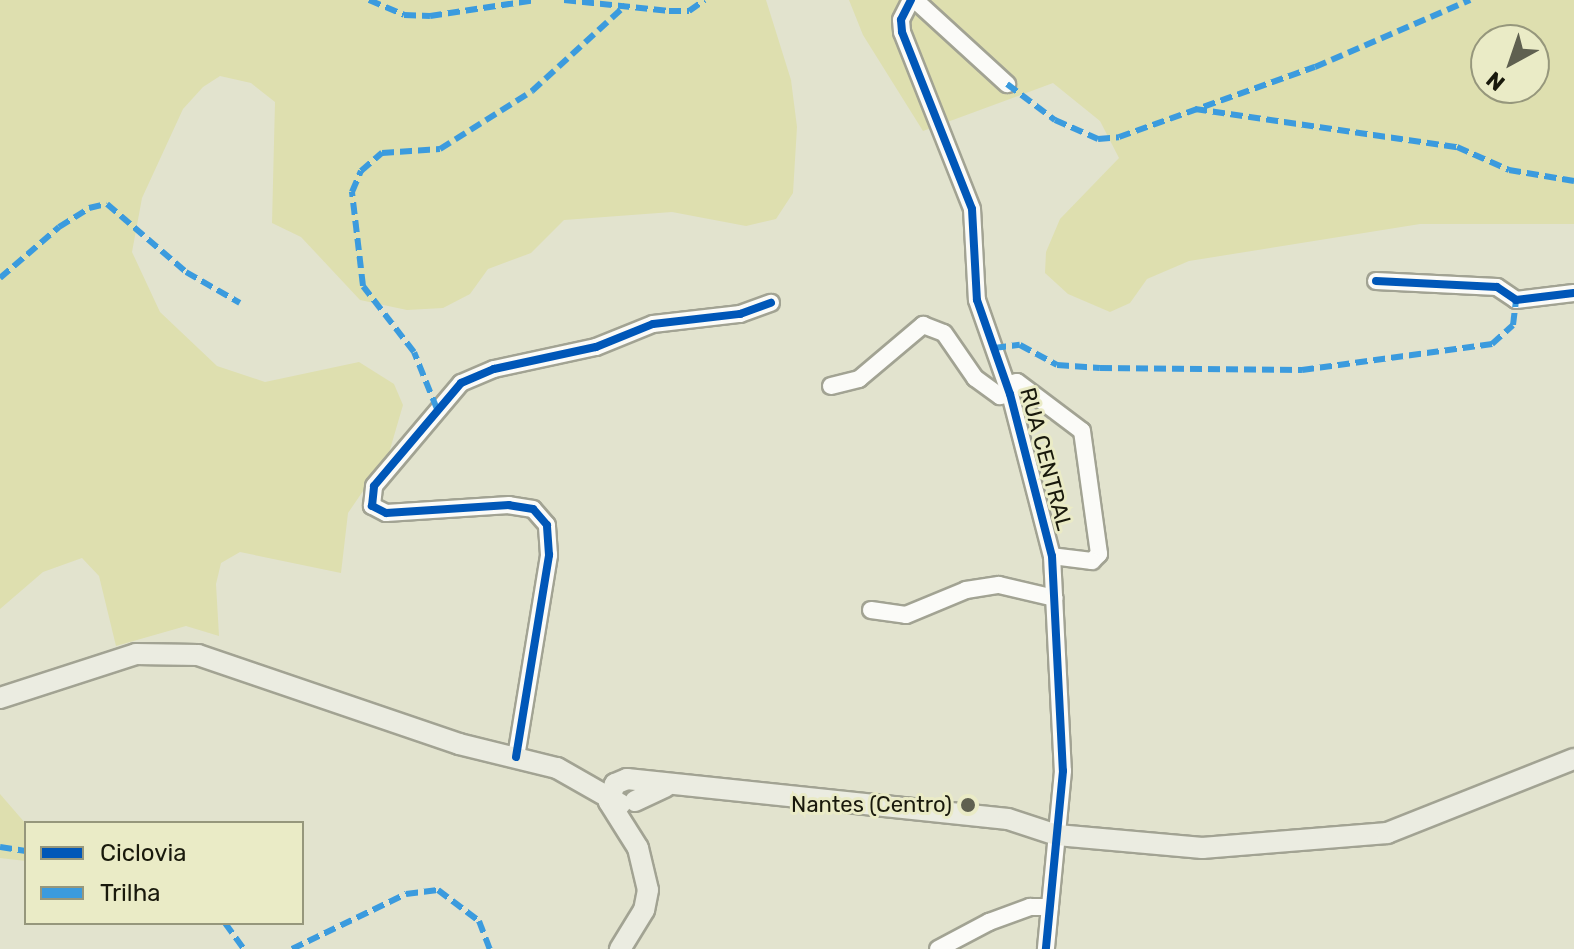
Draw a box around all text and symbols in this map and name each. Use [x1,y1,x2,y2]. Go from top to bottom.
north arrow [1470,24,1550,104]
text: N [1481,66,1510,97]
street label: RUA CENTRAL [1014,384,1078,534]
place label: Nantes (Centro) [791,792,952,818]
marker: Nantes (Centro) [959,796,977,814]
legend [24,821,304,925]
text: Ciclovia [100,839,187,867]
text: Trilha [100,879,161,907]

